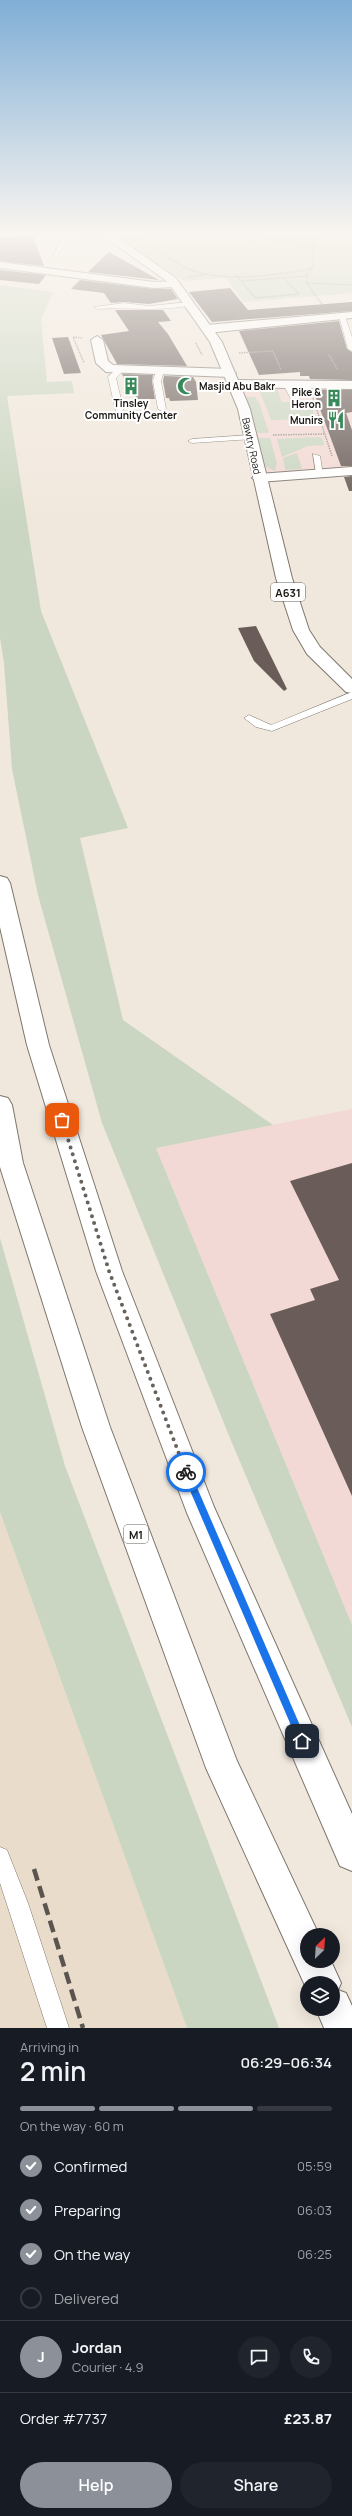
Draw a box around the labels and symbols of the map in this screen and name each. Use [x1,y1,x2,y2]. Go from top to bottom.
building icon: Tinsley Community Center [121,376,141,396]
mosque icon: Masjid Abu Bakr [176,376,196,396]
place label: Masjid Abu Bakr [199,379,275,393]
place label: Pike & Heron [291,385,321,411]
building icon: Pike & Heron [324,388,344,408]
place label: Tinsley Community Center [85,396,177,422]
restaurant icon: Munirs [326,410,346,430]
place label: Munirs [290,413,324,427]
street label: Bawtry Road [239,416,265,476]
road number: A631 [271,583,305,601]
pin [45,1103,79,1137]
courier [166,1452,206,1492]
road number: M1 [124,1525,148,1543]
pin [285,1724,319,1758]
north arrow [300,1928,340,1968]

